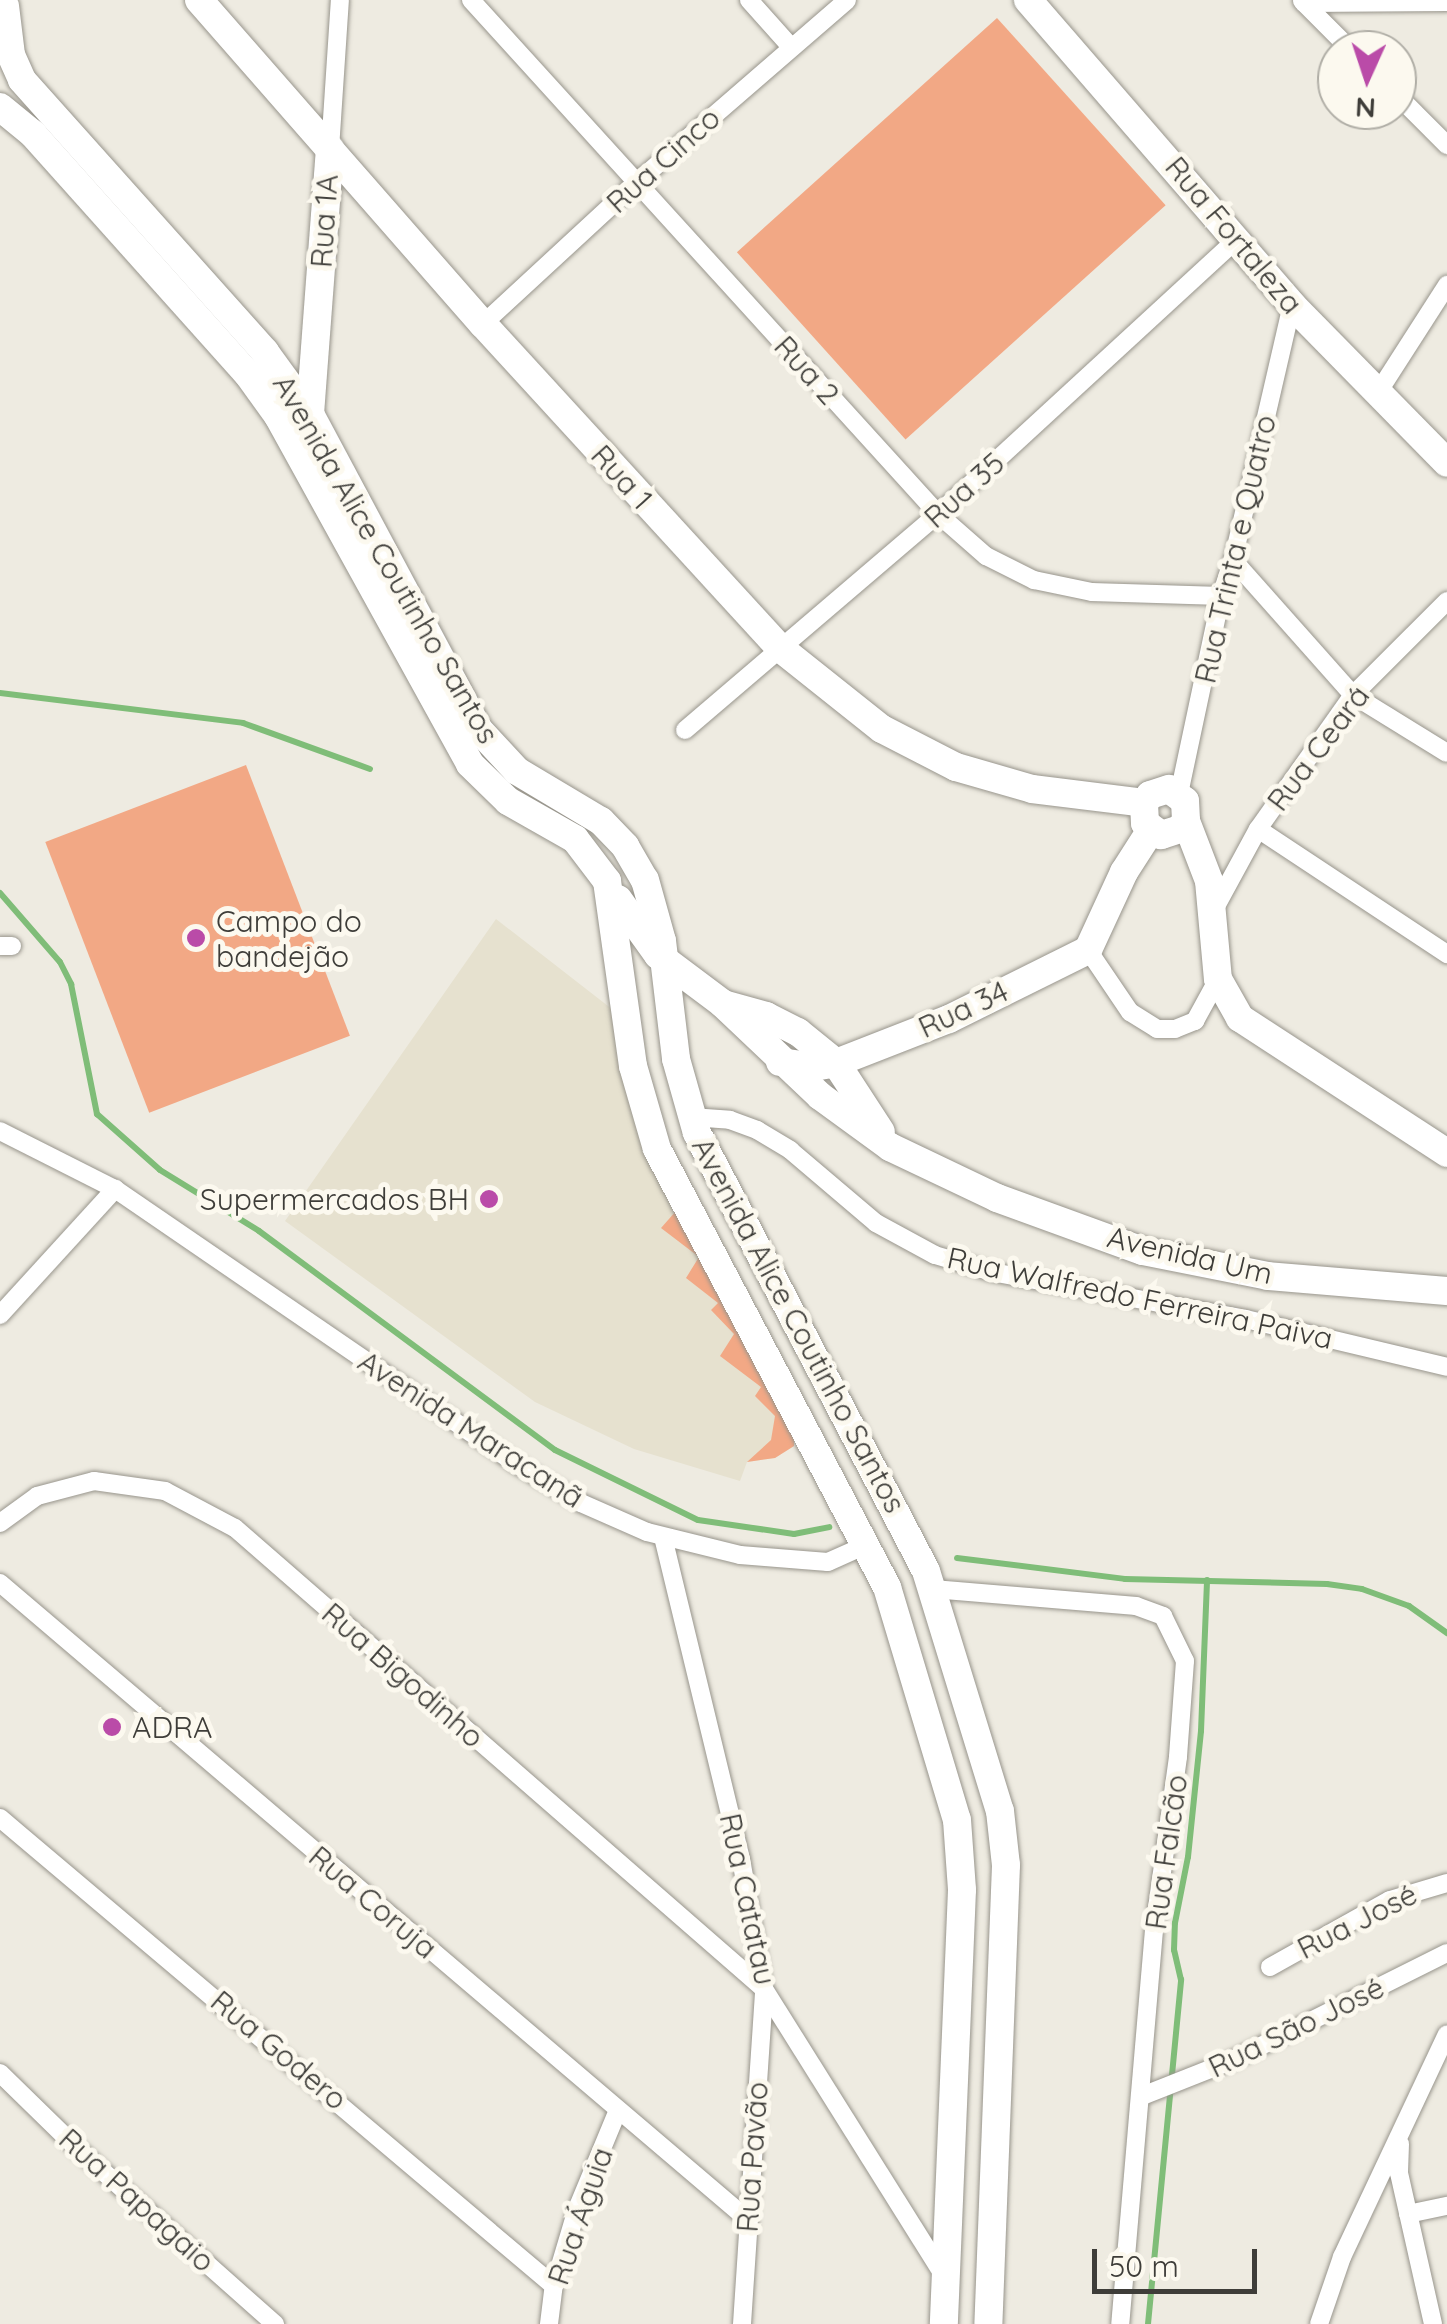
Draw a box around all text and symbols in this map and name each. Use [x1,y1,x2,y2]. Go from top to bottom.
north arrow [1317,30,1417,130]
text: N [1354,90,1377,126]
street label: Rua Cinco [599,100,727,220]
street label: Rua Fortaleza [1158,149,1310,321]
street label: Rua 1A [303,173,345,269]
street label: Rua 2 [767,328,847,412]
street label: Avenida Alice Coutinho Santos [266,368,506,750]
street label: Rua Trinta e Quatro [1187,411,1283,687]
street label: Rua 1 [584,437,660,517]
street label: Rua 35 [917,445,1011,535]
street label: Rua Ceará [1259,678,1377,818]
place label: Campo do bandejão [216,903,362,974]
marker: Campo do bandejão [185,927,207,949]
street label: Rua 34 [912,973,1014,1045]
street label: Avenida Alice Coutinho Santos [685,1131,913,1519]
place label: Supermercados BH [200,1181,469,1217]
marker: Supermercados BH [478,1188,500,1210]
street label: Avenida Um [1104,1219,1276,1291]
street label: Rua Walfredo Ferreira Paiva [944,1240,1336,1356]
street label: Avenida Maracanã [352,1343,590,1515]
street label: Rua Bigodinho [315,1595,491,1755]
place label: ADRA [132,1709,212,1745]
marker: ADRA [101,1716,123,1738]
street label: Rua Falcão [1137,1772,1195,1932]
street label: Rua Catatau [712,1810,784,1988]
street label: Rua Coruja [302,1838,444,1966]
street label: Rua José [1291,1876,1423,1966]
street label: Rua São José [1202,1969,1390,2085]
street label: Rua Godero [204,1983,354,2117]
street label: Rua Pavão [729,2080,775,2234]
street label: Rua Papagaio [52,2121,222,2279]
street label: Rua Águia [540,2143,620,2289]
scale bar [1097,2229,1262,2291]
text: 50 m [1109,2247,1179,2285]

